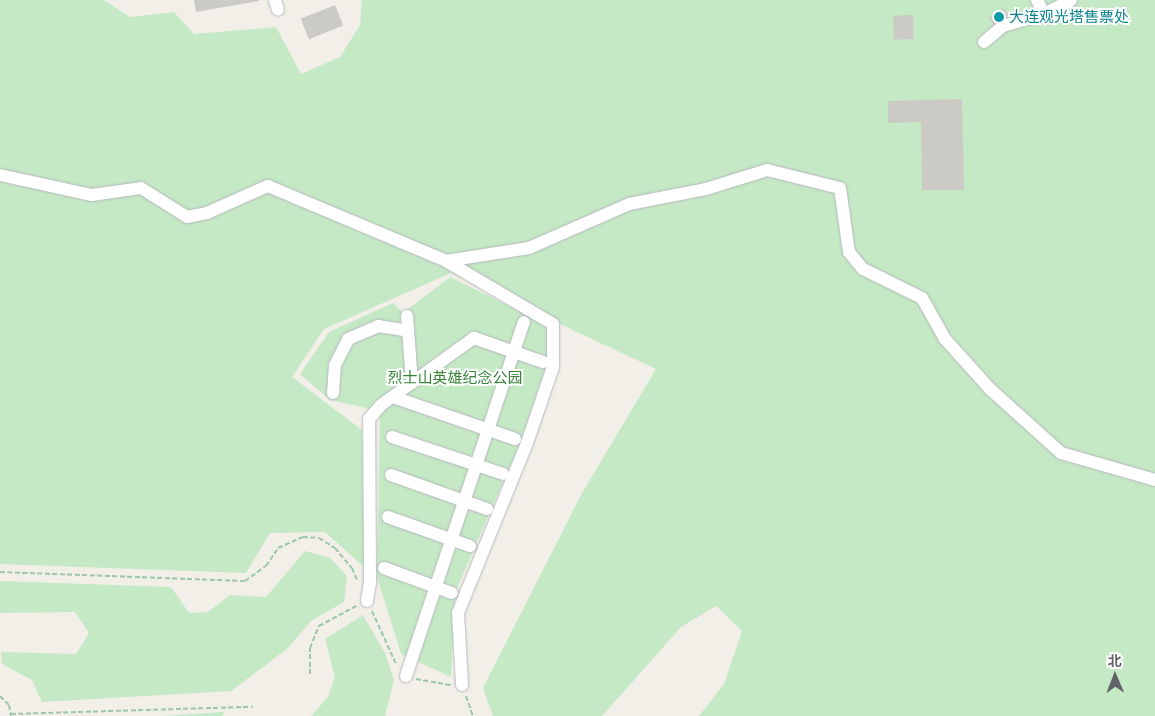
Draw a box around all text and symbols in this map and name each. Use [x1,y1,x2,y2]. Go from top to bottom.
place label: 大连观光塔售票处 [1009,8,1129,26]
marker: 大连观光塔售票处 [993,11,1005,23]
park label: 烈士山英雄纪念公园 [388,369,522,387]
north arrow [1090,651,1140,701]
text: 北 [1108,652,1122,670]

